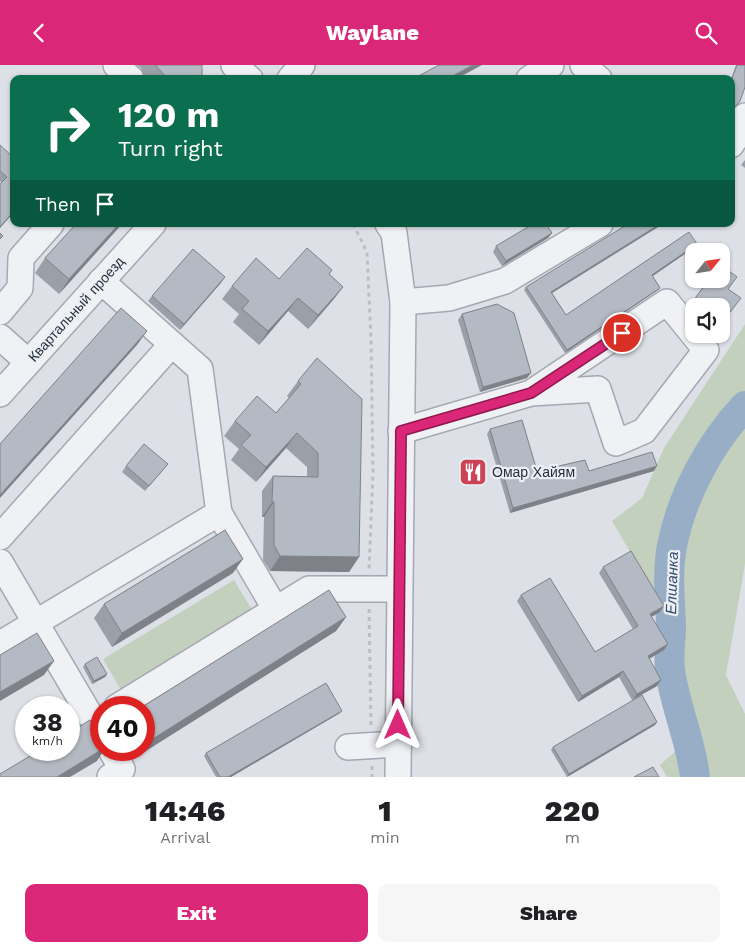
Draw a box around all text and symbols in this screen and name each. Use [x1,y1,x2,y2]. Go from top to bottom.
icon: back [25,19,53,47]
icon: search [692,19,720,47]
text: Waylane [326,20,419,45]
text: 120 m [118,94,219,136]
icon: right [35,95,100,160]
text: Turn right [118,136,223,161]
icon: arrive [91,190,119,218]
text: Then [35,193,81,216]
north arrow [685,243,730,287]
map controls [685,243,730,343]
street label: Квартальный проезд [25,253,127,365]
button: sound [685,298,730,343]
pin [601,312,643,354]
icon: arrive [608,319,636,347]
restaurant icon: Омар Хайям [458,457,488,487]
place label: Омар Хайям [492,464,575,480]
water label: Елшанка [662,551,682,615]
speed limit sign: 40 [90,696,155,761]
position arrow [371,698,423,750]
text: 38 [32,708,63,737]
text: km/h [32,734,63,748]
text: 14:46 [145,793,225,828]
text: 1 [378,793,392,828]
text: 220 [545,793,600,828]
text: Arrival [160,828,210,847]
text: min [370,828,400,847]
text: m [565,828,580,847]
button: Exit [25,884,368,942]
button: Share [378,884,720,942]

